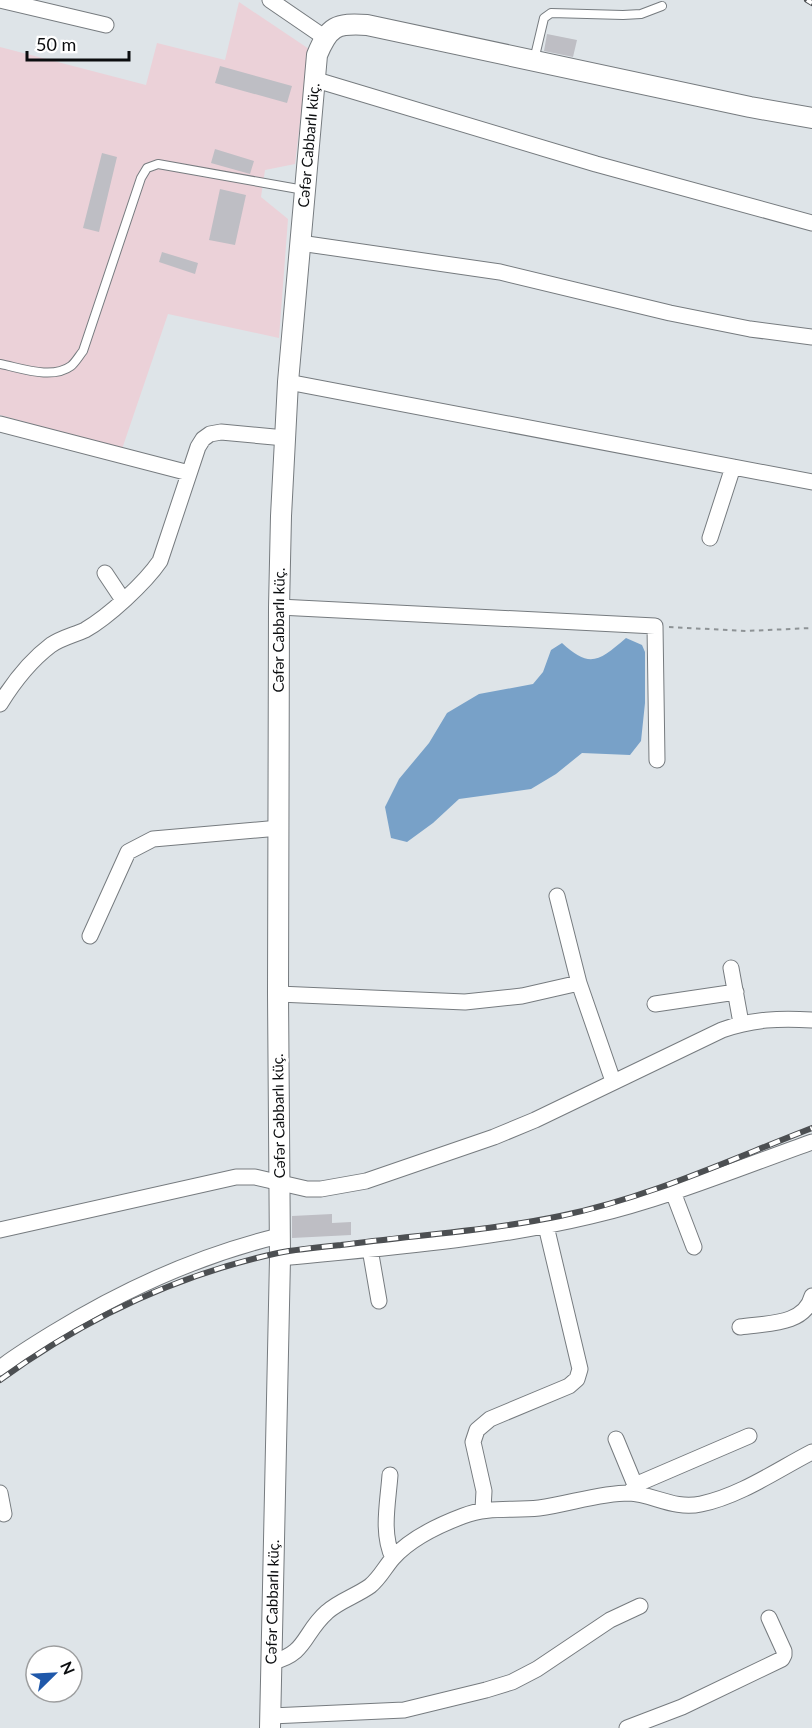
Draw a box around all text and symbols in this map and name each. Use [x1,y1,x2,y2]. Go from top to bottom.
scale bar [27,24,129,62]
text: 50 m [36,33,76,55]
street label: Cəfər Cabbarlı küç. [294,82,322,208]
street label: Cəfər Cabbarlı küç. [269,567,288,693]
street label: Cəfər Cabbarlı küç. [268,1053,288,1179]
street label: Cəfər Cabbarlı küç. [261,1539,282,1665]
north arrow [24,1644,84,1704]
text: N [57,1658,79,1677]

